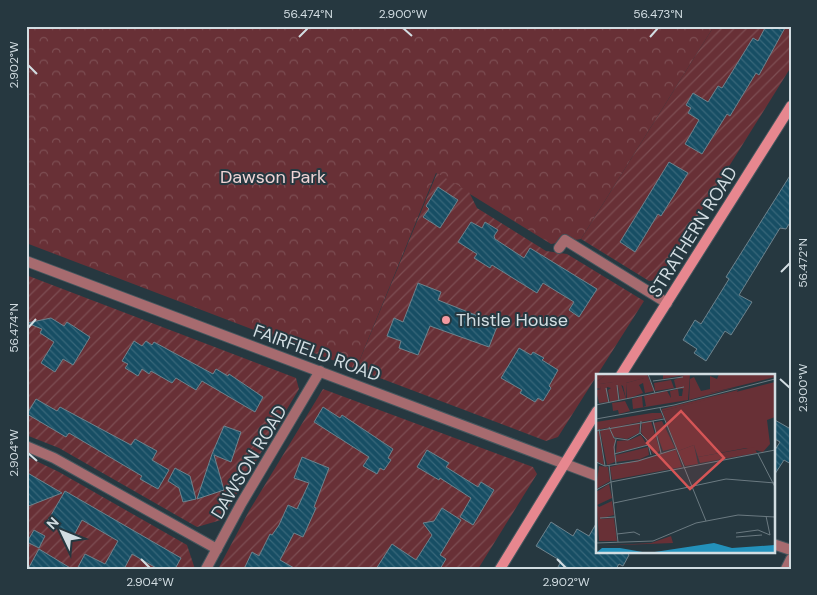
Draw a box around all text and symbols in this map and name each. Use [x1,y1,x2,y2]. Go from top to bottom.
text: 56.474°N [283,6,333,22]
text: 2.900°W [379,6,428,22]
text: 56.473°N [633,6,683,22]
text: 2.902°W [6,41,22,89]
street label: STRATHERN ROAD [643,162,743,302]
park label: Dawson Park [220,165,326,189]
text: 56.472°N [795,238,811,288]
text: 56.474°N [6,303,22,353]
place label: Thistle House [456,308,568,332]
marker: Thistle House [440,314,452,326]
street label: FAIRFIELD ROAD [250,319,384,387]
text: 2.900°W [795,363,811,412]
inset map [596,374,774,552]
street label: DAWSON ROAD [206,401,292,523]
text: 2.904°W [6,429,22,477]
north arrow [38,508,88,558]
text: N [42,513,63,533]
text: 2.904°W [126,574,174,590]
text: 2.902°W [542,574,590,590]

